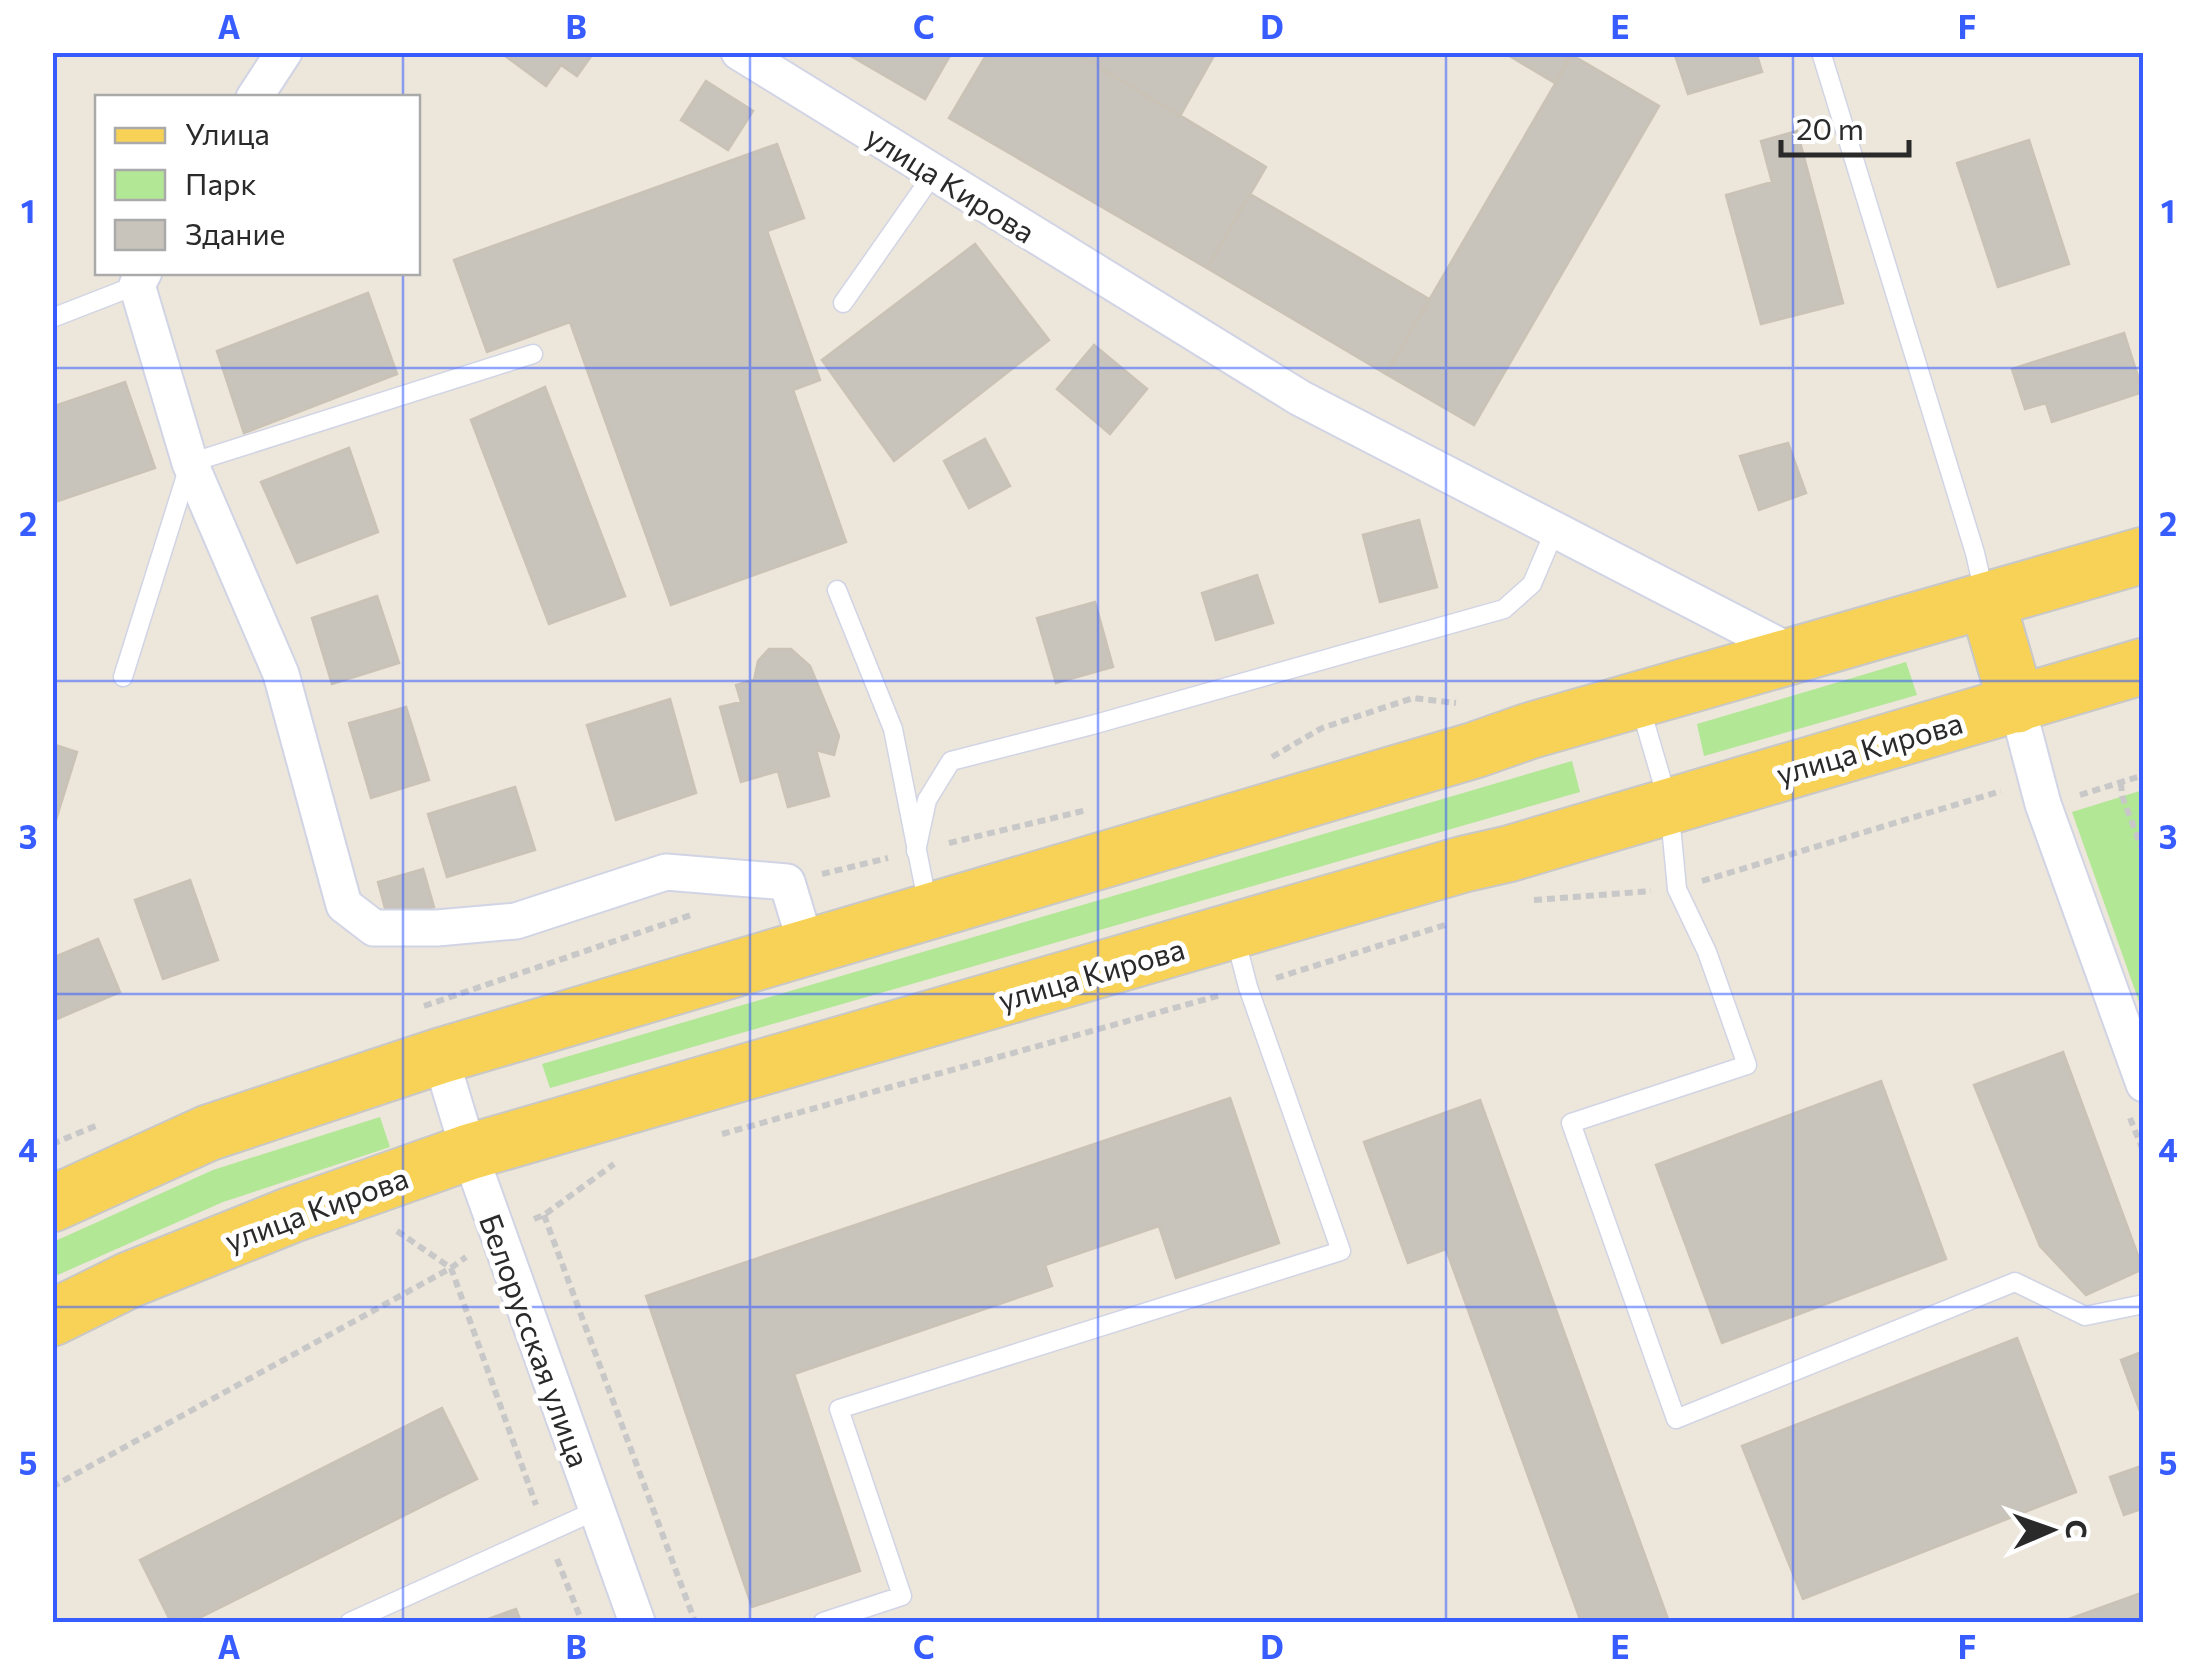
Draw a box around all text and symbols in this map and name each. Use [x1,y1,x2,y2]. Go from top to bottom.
text: A [218,6,241,46]
text: B [565,6,587,46]
text: C [913,6,935,46]
text: D [1260,6,1284,46]
text: E [1610,6,1630,46]
text: F [1958,6,1976,46]
legend [95,95,420,275]
scale bar [1781,95,1908,157]
text: 20 m [1796,109,1864,146]
text: Улица [185,114,270,151]
street label: улица Кирова [860,116,1042,250]
text: Парк [185,164,257,201]
text: 1 [21,190,35,230]
text: 1 [2161,190,2175,230]
text: Здание [185,214,285,251]
text: 2 [19,503,37,543]
text: 2 [2159,503,2177,543]
street label: улица Кирова [1772,703,1966,791]
text: 3 [19,816,37,856]
text: 3 [2159,816,2177,856]
street label: улица Кирова [994,929,1188,1017]
text: 4 [18,1129,38,1169]
text: 4 [2158,1129,2178,1169]
street label: улица Кирова [219,1158,413,1258]
street label: Белорусская улица [473,1208,599,1472]
text: 5 [19,1442,37,1482]
text: 5 [2159,1442,2177,1482]
north arrow [2001,1480,2101,1580]
text: С [2060,1519,2094,1539]
text: A [218,1626,241,1666]
text: B [565,1626,587,1666]
text: C [913,1626,935,1666]
text: D [1260,1626,1284,1666]
text: E [1610,1626,1630,1666]
text: F [1958,1626,1976,1666]

